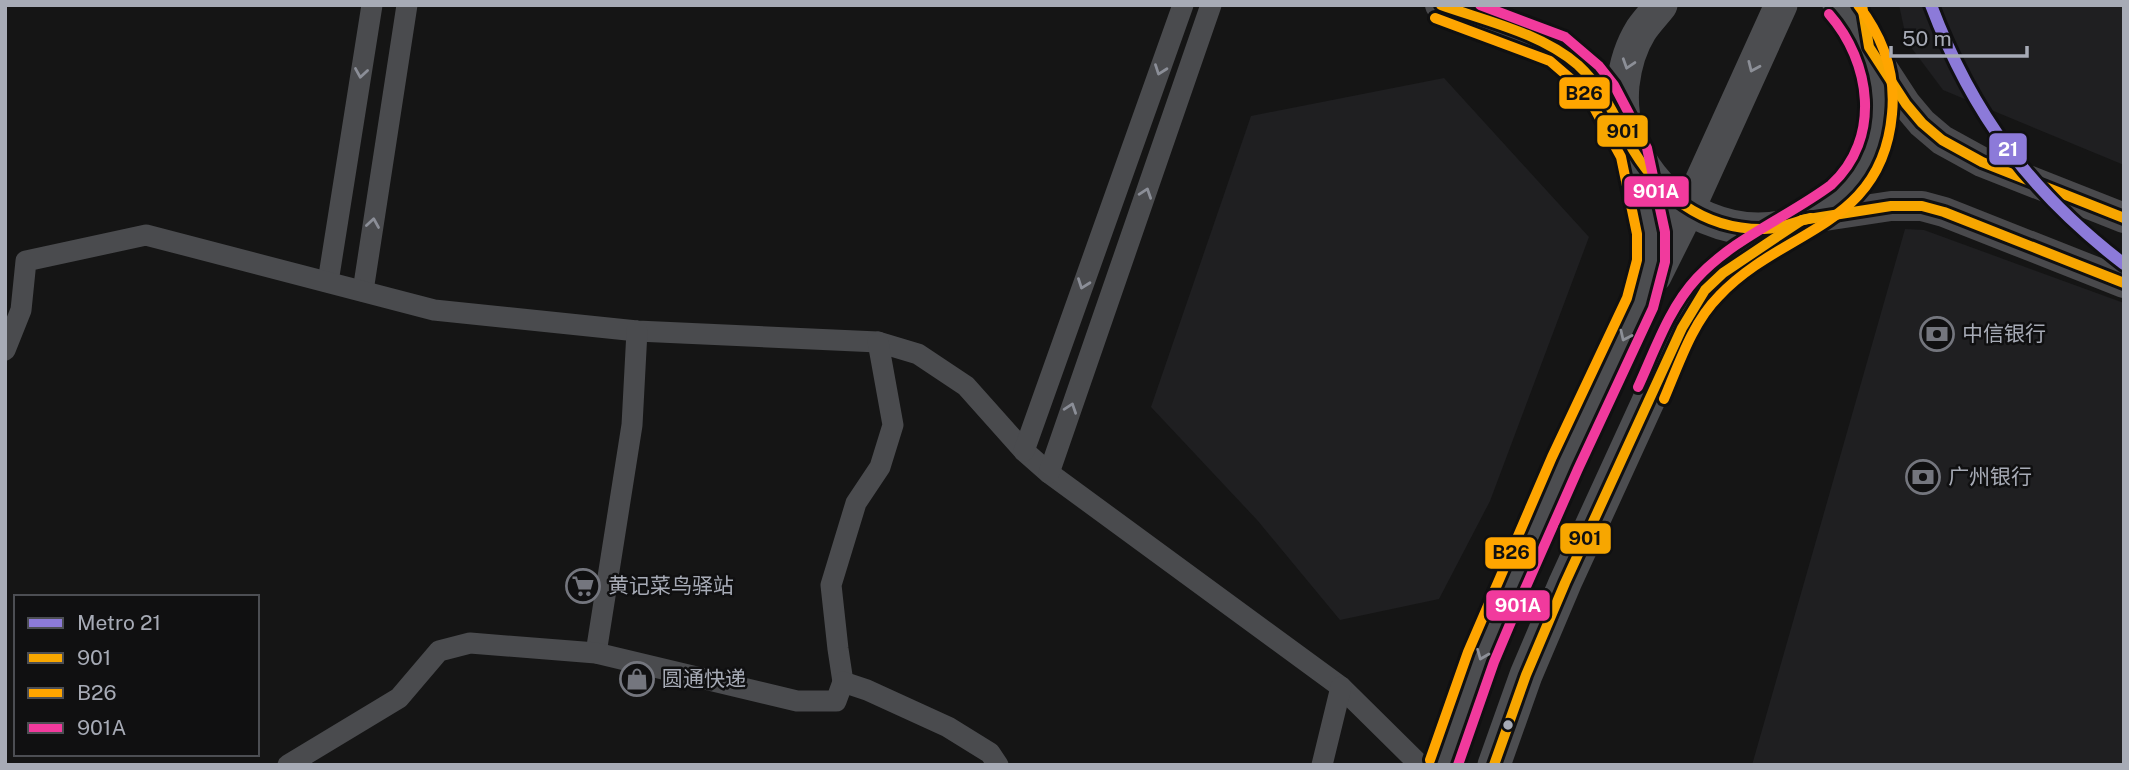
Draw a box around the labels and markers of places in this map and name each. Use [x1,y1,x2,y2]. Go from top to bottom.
bank icon: 中信银行 [1918,315,1956,353]
place label: 中信银行 [1962,321,2046,346]
bank icon: 广州银行 [1904,458,1942,496]
place label: 广州银行 [1948,464,2032,489]
supermarket icon: 黄记菜鸟驿站 [564,567,602,605]
place label: 黄记菜鸟驿站 [608,573,734,598]
shop icon: 圆通快递 [618,660,656,698]
place label: 圆通快递 [662,666,746,691]
unlabelled marker [1501,718,1515,732]

